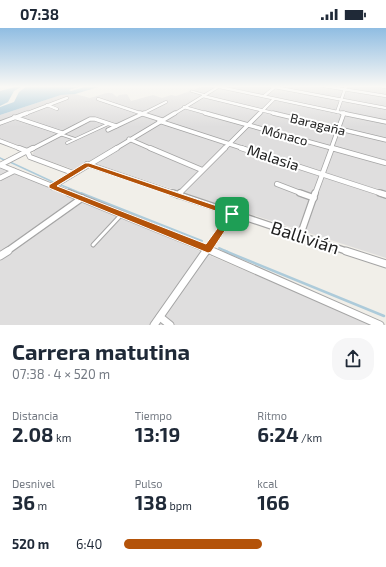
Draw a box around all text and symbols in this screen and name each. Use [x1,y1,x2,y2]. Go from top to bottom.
text: 07:38 [20,5,59,23]
street label: Baragaña [289,109,347,139]
street label: Mónaco [260,121,310,149]
street label: Malasia [245,140,302,174]
pin [215,197,249,231]
icon: arrive [221,203,243,225]
street label: Ballivián [268,216,342,258]
text: Carrera matutina [12,338,190,364]
button: share [332,338,374,380]
text: 07:38 · 4 × 520 m [12,366,110,382]
text: Distancia [12,409,58,422]
text: Tiempo [135,409,172,422]
text: Ritmo [257,409,287,422]
text: 2.08 [12,422,54,446]
text: 13:19 [135,422,180,446]
text: 6:24 [257,422,299,446]
text: km [54,431,71,444]
text: /km [299,431,322,444]
text: Desnivel [12,477,55,490]
text: Pulso [135,477,163,490]
text: kcal [257,477,277,490]
text: 36 [12,490,35,514]
text: 138 [135,490,167,514]
text: 166 [257,490,290,514]
text: m [35,499,47,512]
text: bpm [167,499,192,512]
text: 520 m [12,536,49,552]
text: 6:40 [76,536,102,552]

